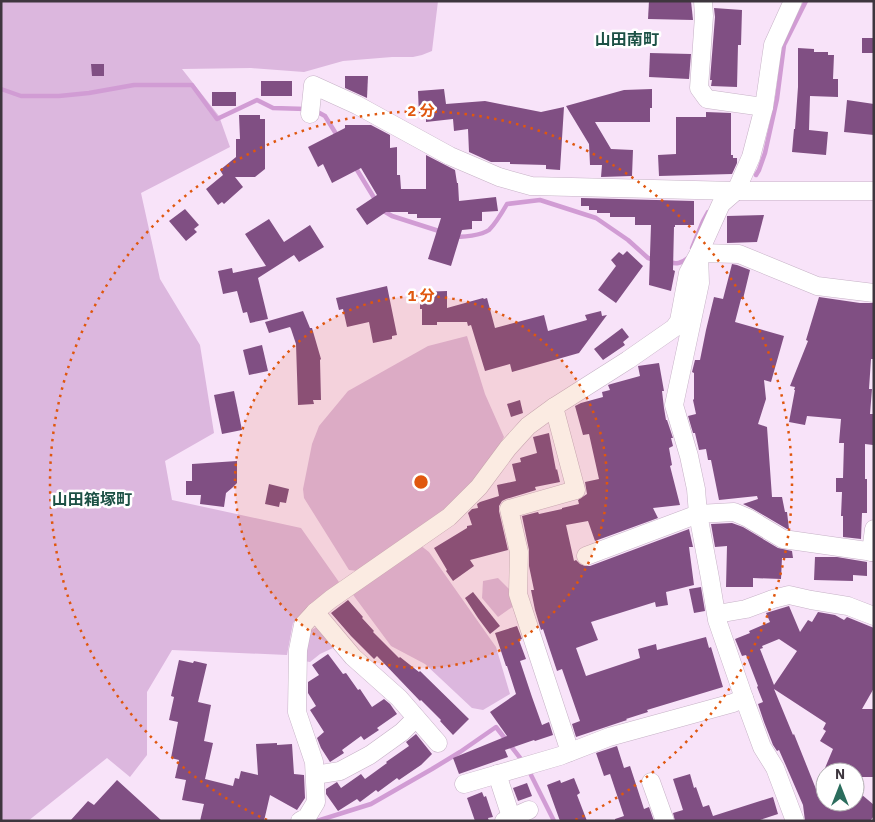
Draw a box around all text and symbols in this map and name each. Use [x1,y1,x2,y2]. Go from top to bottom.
district label: 山田南町 [595,29,659,49]
text: 2 分 [407,101,435,120]
text: 1 分 [407,286,435,305]
centre of rings [412,473,430,491]
district label: 山田箱塚町 [52,489,132,509]
north arrow [815,762,865,812]
text: N [835,765,845,783]

